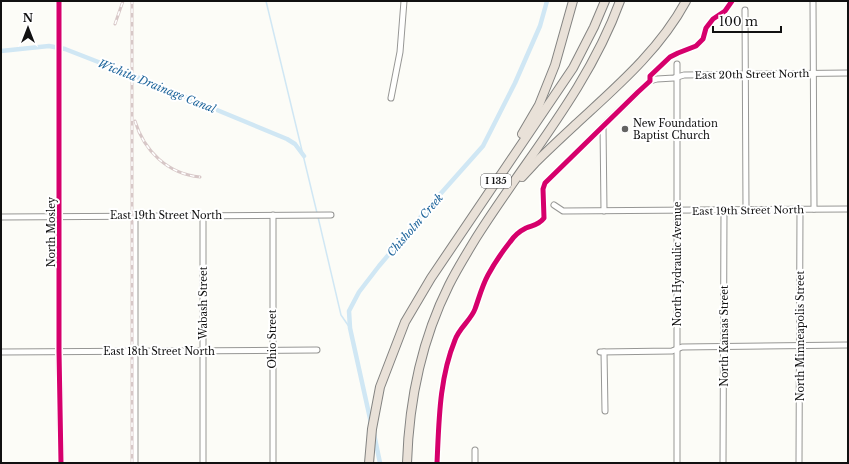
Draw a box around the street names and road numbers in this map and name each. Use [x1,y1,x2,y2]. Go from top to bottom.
street label: East 20th Street North [695,67,809,82]
road number: I 135 [481,174,511,188]
street label: North Mosley [45,196,58,267]
street label: North Hydraulic Avenue [671,201,684,327]
street label: East 19th Street North [692,203,804,218]
street label: East 19th Street North [110,209,222,222]
street label: Wabash Street [197,266,210,340]
street label: North Minneapolis Street [794,271,807,401]
street label: North Kansas Street [718,285,731,387]
street label: Ohio Street [266,309,279,369]
street label: East 18th Street North [103,345,215,358]

